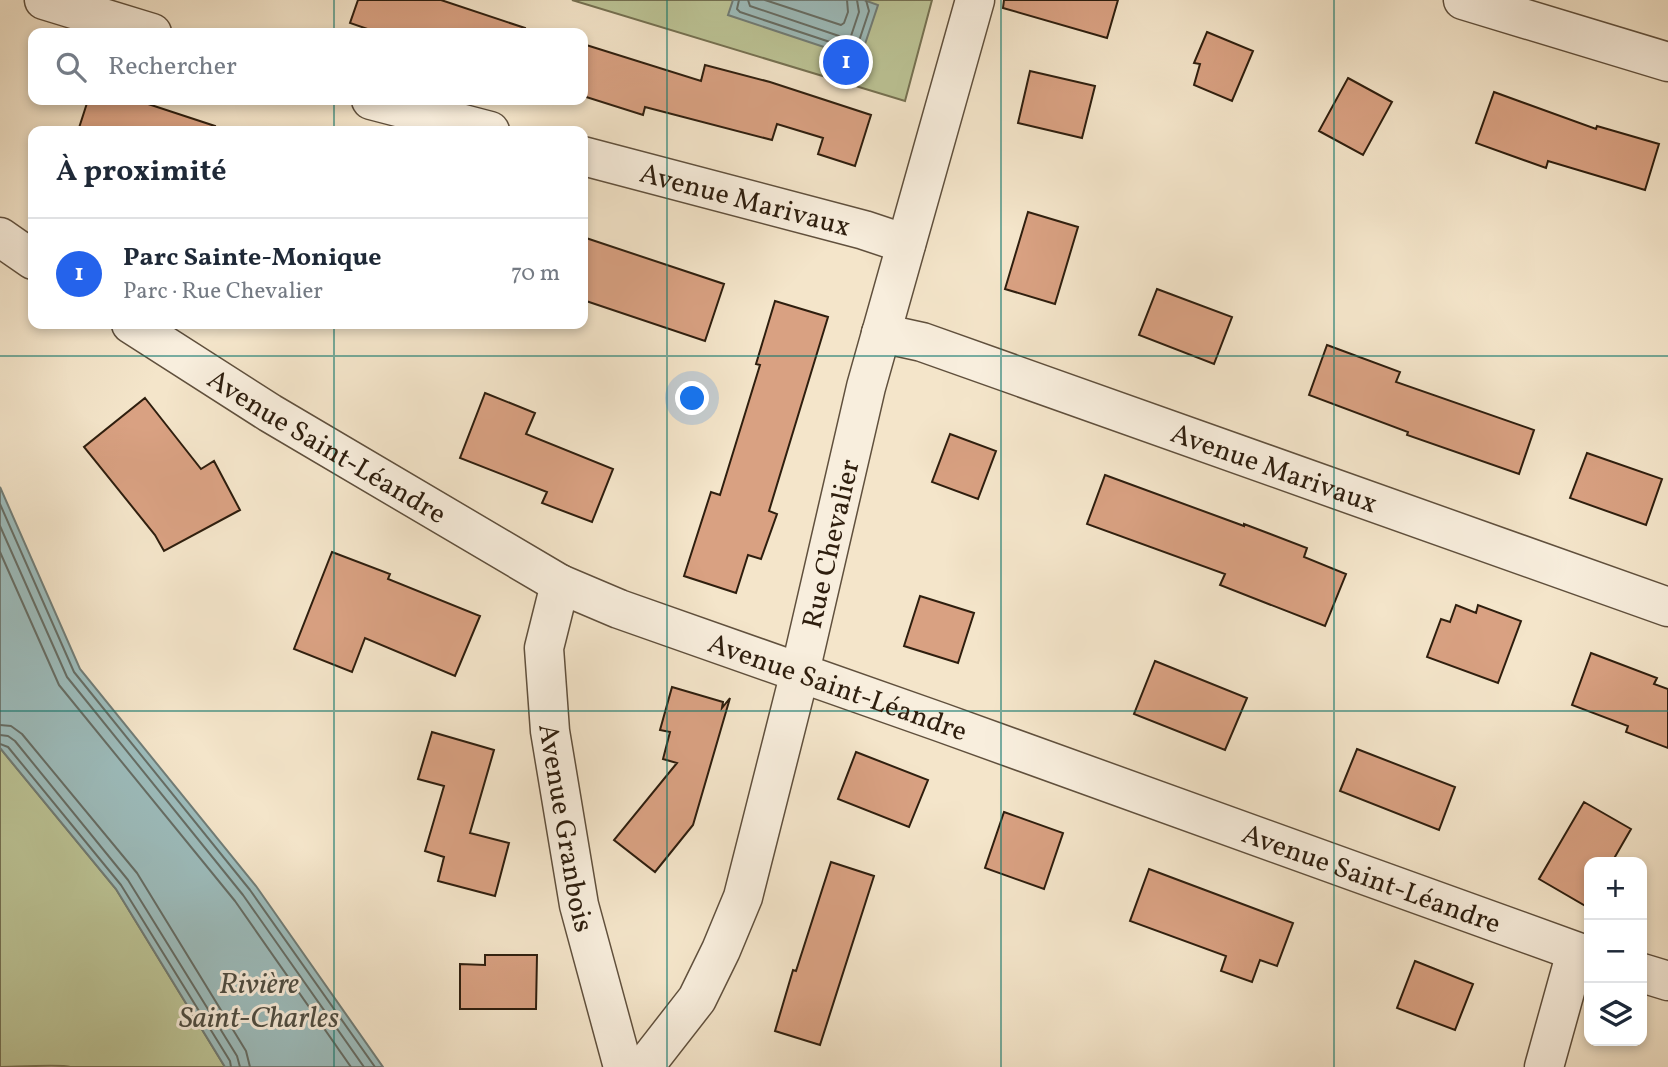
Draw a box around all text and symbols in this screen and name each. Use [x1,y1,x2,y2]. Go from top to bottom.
search box [28,28,588,105]
pin: 1 [823,36,869,88]
icon: search [52,48,90,86]
text: Rechercher [108,49,237,85]
text: À proximité [56,151,227,193]
street label: Avenue Marivaux [635,155,855,248]
text: Parc Sainte-Monique [123,240,382,276]
text: 1 [74,258,84,290]
text: 70 m [511,258,560,290]
text: Parc · Rue Chevalier [123,276,323,308]
street label: Avenue Saint-Léandre [199,361,453,535]
your location [675,381,709,415]
street label: Avenue Marivaux [1165,415,1382,524]
street label: Rue Chevalier [794,456,871,633]
street label: Avenue Saint-Léandre [702,625,972,752]
street label: Avenue Granbois [527,721,602,937]
street label: Avenue Saint-Léandre [1236,815,1506,945]
map controls [1584,857,1647,1046]
button: + [1584,857,1647,920]
button: − [1584,920,1647,983]
water label: Rivière Saint-Charles [179,964,339,1040]
button: layers [1584,983,1647,1046]

